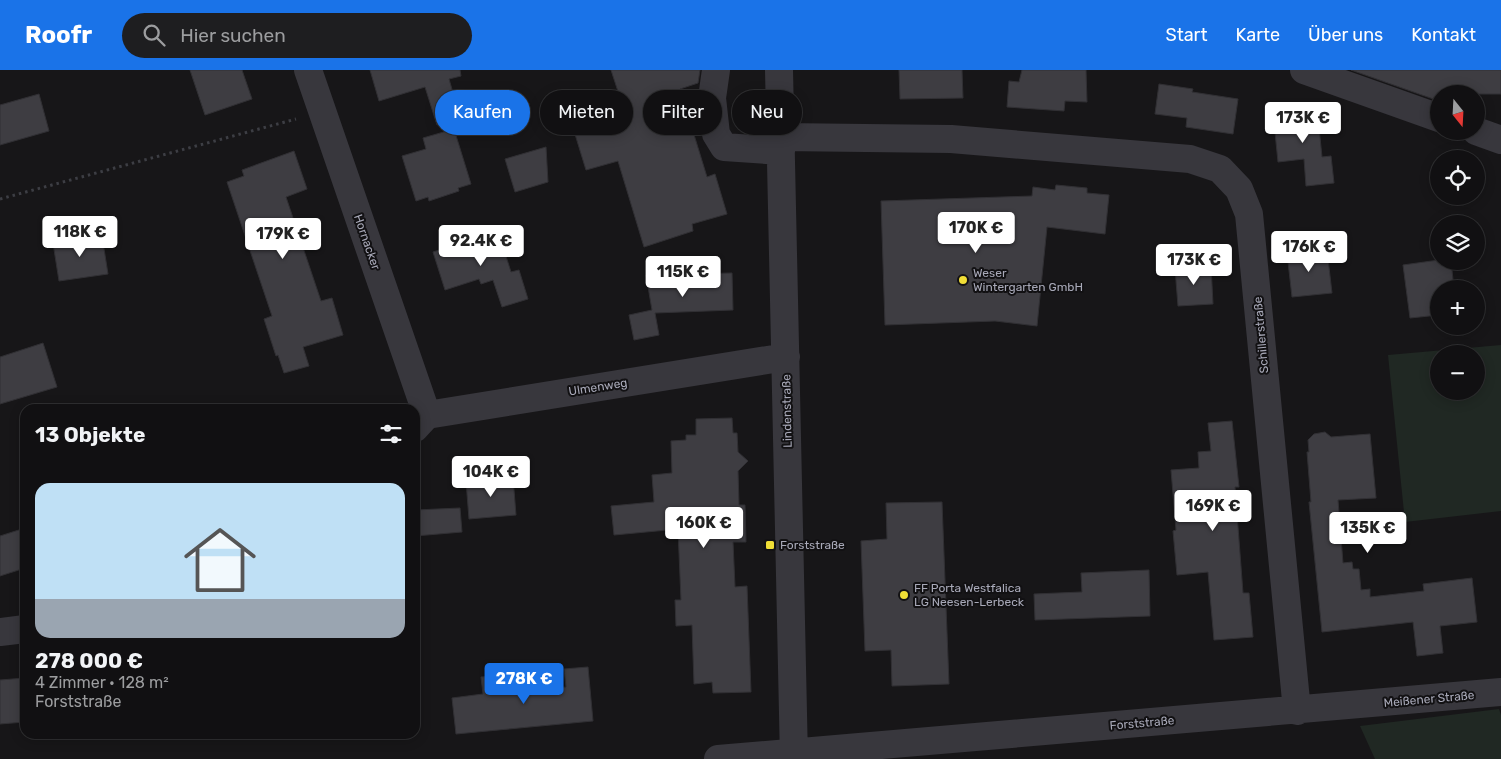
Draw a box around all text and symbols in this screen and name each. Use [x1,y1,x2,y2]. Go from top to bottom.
search box [122,13,472,58]
text: Roofr [25,21,92,49]
icon: search [140,21,168,49]
text: Hier suchen [180,24,286,47]
text: Start [1165,24,1208,46]
text: Karte [1236,24,1280,46]
text: Über uns [1308,24,1383,46]
text: Kontakt [1411,24,1476,46]
north arrow [1430,85,1485,140]
map controls [1430,85,1485,400]
chip: Kaufen [435,90,530,135]
chip: Mieten [540,90,633,135]
chip: Filter [643,90,722,135]
chip: Neu [732,90,802,135]
pin: 173K € [1262,102,1344,144]
text: 173K € [1276,108,1330,127]
button: locate [1430,150,1485,205]
street label: Hornacker [351,212,383,272]
pin: 170K € [935,212,1017,254]
button: layers [1430,215,1485,270]
pin: 118K € [39,216,121,258]
pin: 179K € [242,218,324,260]
text: 170K € [949,218,1003,237]
text: 118K € [53,222,107,241]
text: 179K € [256,224,310,243]
pin: 92.4K € [435,224,527,267]
pin: 176K € [1268,230,1350,273]
text: 92.4K € [450,231,512,250]
text: 176K € [1282,237,1336,256]
pin: 173K € [1153,244,1235,286]
text: 173K € [1167,250,1221,269]
pin: 115K € [642,256,724,298]
text: 115K € [657,262,709,281]
place label: Weser Wintergarten GmbH [973,266,1083,294]
marker: Weser Wintergarten GmbH [957,274,969,286]
button: + [1430,280,1485,335]
street label: Schillerstraße [1251,296,1271,374]
button: − [1430,345,1485,400]
street label: Lindenstraße [779,374,795,448]
street label: Ulmenweg [568,375,628,399]
icon: filters [377,420,405,448]
text: 13 Objekte [35,422,145,447]
pin: 104K € [450,456,532,498]
text: 104K € [463,462,519,481]
pin: 169K € [1172,490,1254,532]
text: 169K € [1185,496,1241,515]
pin: 160K € [663,506,745,549]
pin: 135K € [1327,512,1409,554]
text: 160K € [676,513,732,532]
icon: home [175,515,265,605]
text: 135K € [1340,518,1396,537]
place label: Forststraße [780,538,845,552]
marker: Forststraße [764,539,776,551]
place label: FF Porta Westfalica LG Neesen-Lerbeck [914,581,1025,609]
marker: FF Porta Westfalica LG Neesen-Lerbeck [898,589,910,601]
text: 278 000 € [35,648,143,673]
pin: 278K € [483,662,565,705]
text: 278K € [496,669,552,688]
text: 4 Zimmer · 128 m² [35,673,169,692]
street label: Meißener Straße [1383,688,1475,710]
text: Forststraße [35,692,121,711]
street label: Forststraße [1109,713,1175,733]

